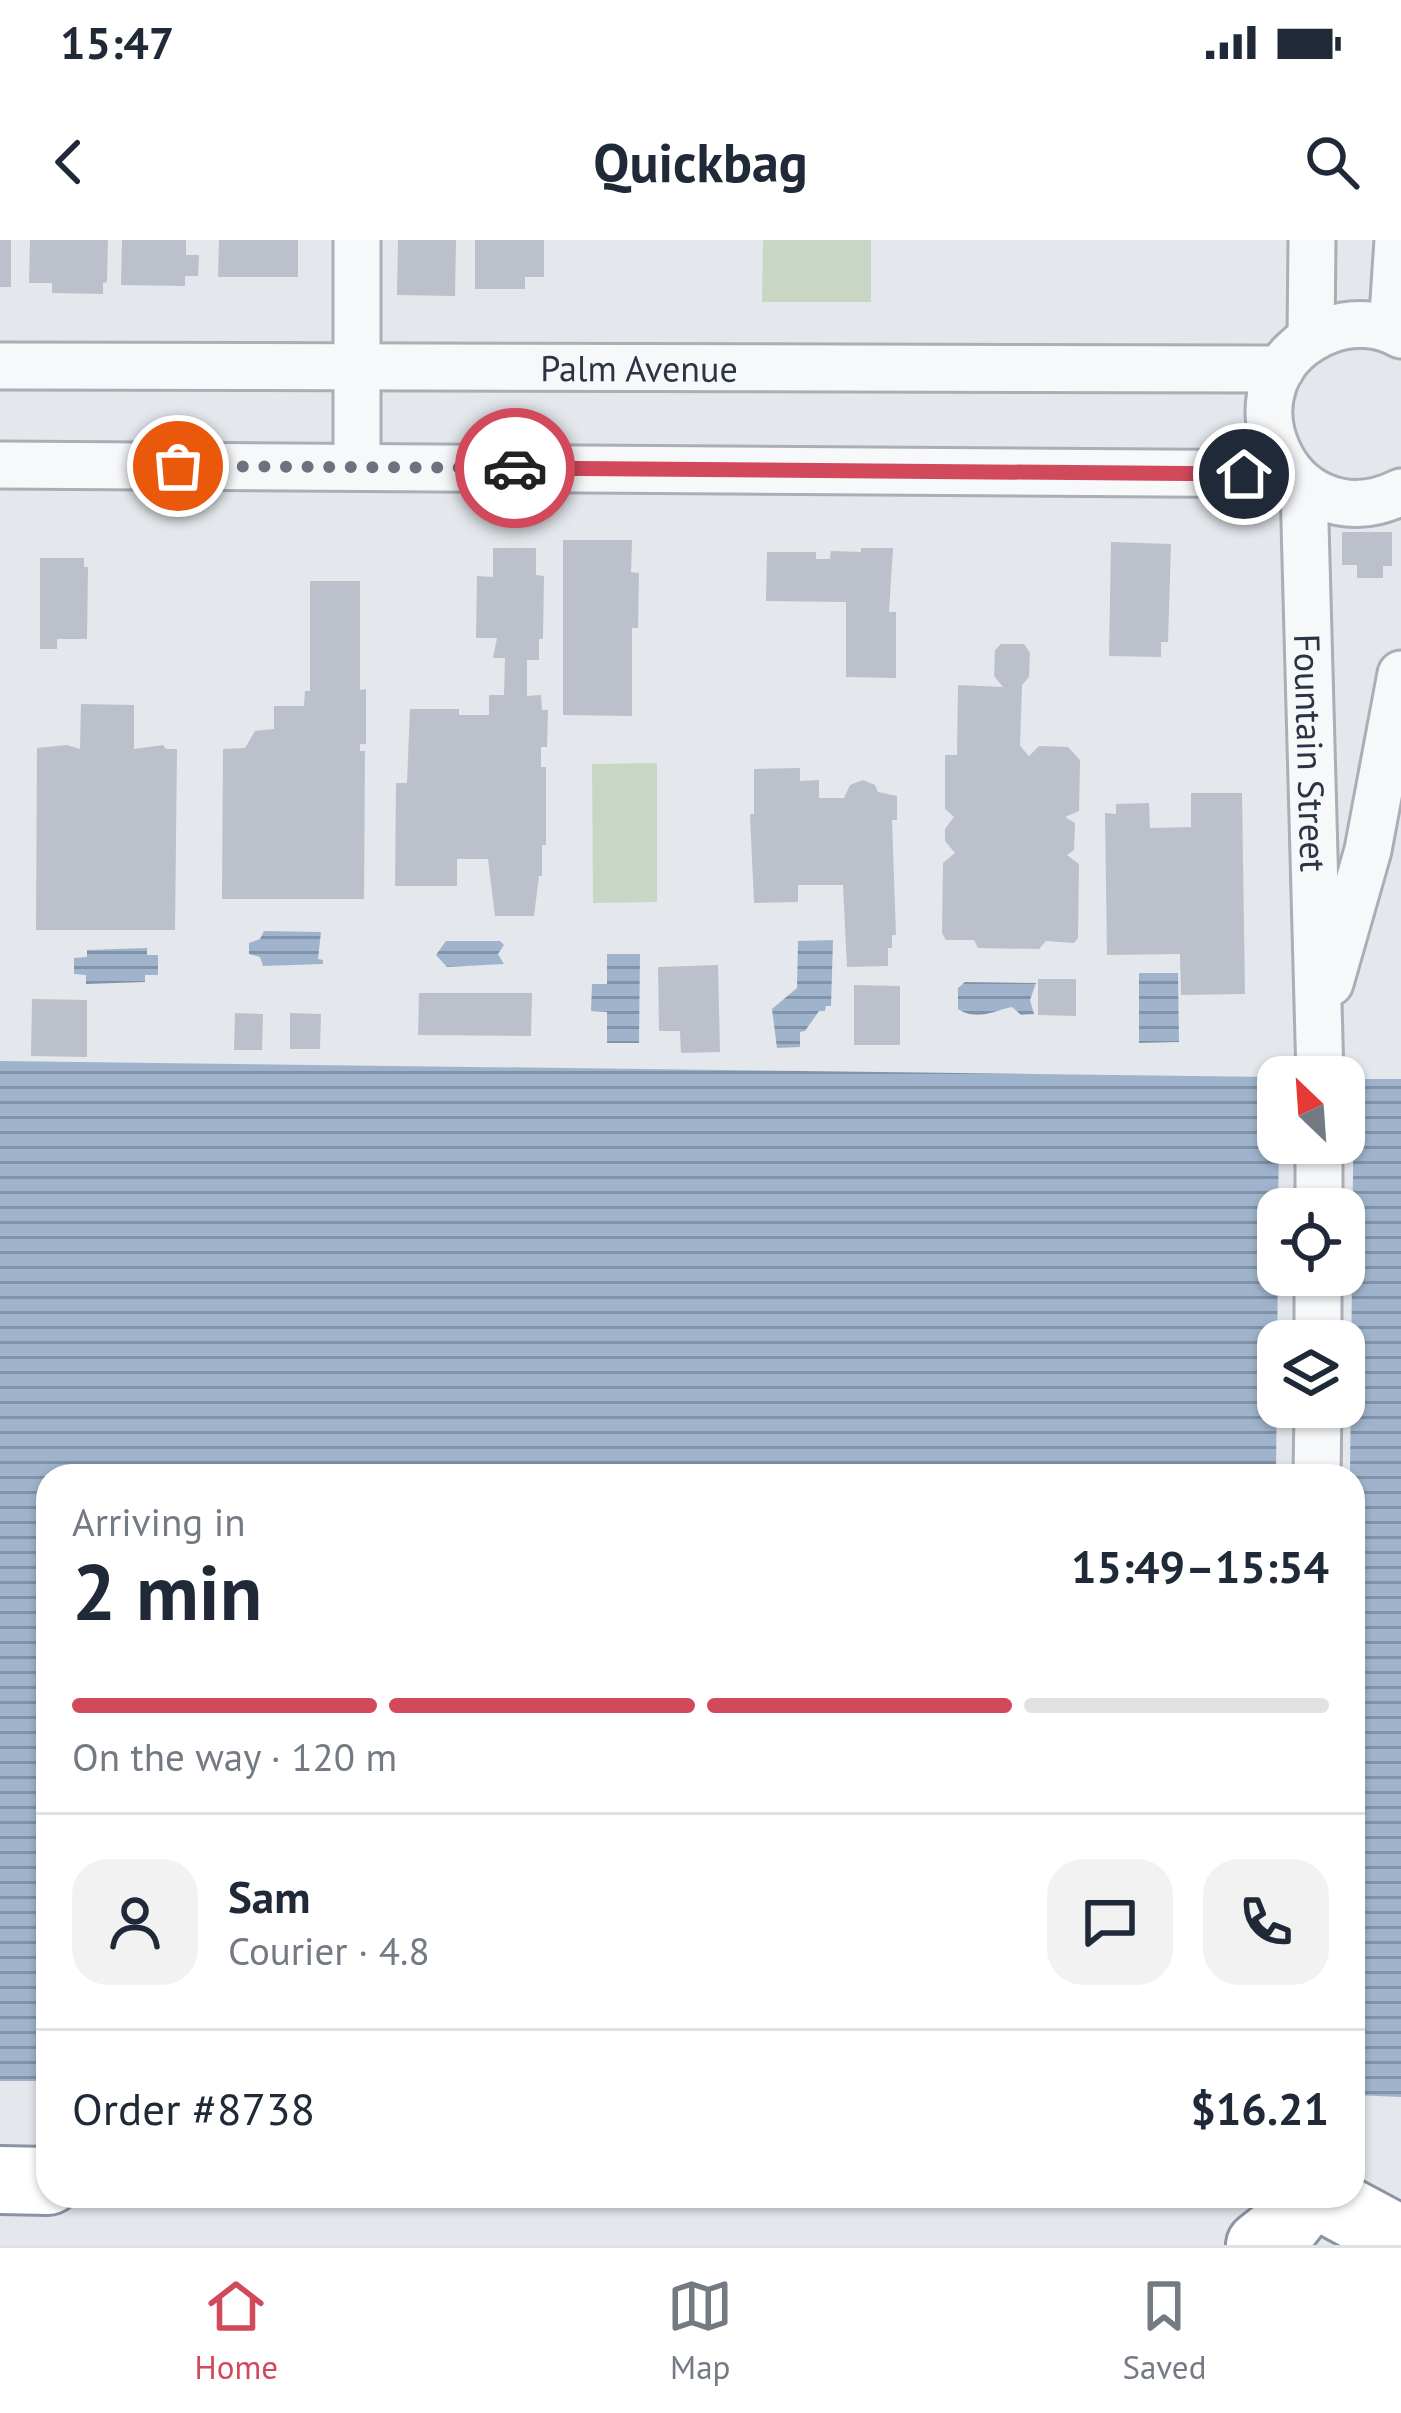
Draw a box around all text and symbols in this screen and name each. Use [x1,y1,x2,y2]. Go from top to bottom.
text: 15:47 [60,13,174,71]
text: Quickbag [593,127,808,197]
icon: back [36,129,102,195]
icon: search [1299,129,1365,195]
street label: Palm Avenue [540,344,738,391]
courier [455,408,575,528]
pin [127,415,229,517]
pin [1193,423,1295,525]
icon: bag [145,433,211,499]
icon: car [482,435,548,501]
icon: home [1211,441,1277,507]
street label: Fountain Street [1285,633,1338,873]
north arrow [1257,1056,1365,1164]
map controls [1257,1056,1365,1428]
button: locate [1257,1188,1365,1296]
button: layers [1257,1320,1365,1428]
text: Arriving in [72,1496,246,1547]
text: 15:49–15:54 [1071,1537,1329,1595]
text: 2 min [72,1541,262,1642]
text: On the way · 120 m [72,1731,397,1782]
button: person [72,1859,198,1985]
button: chat [1047,1859,1173,1985]
button: phone [1203,1859,1329,1985]
text: Sam [228,1867,310,1925]
text: Courier · 4.8 [228,1925,430,1976]
text: Order #8738 [72,2079,315,2137]
text: $16.21 [1190,2079,1329,2137]
tab: Home [195,2273,278,2388]
tab: Map [667,2273,733,2388]
tab: Saved [1122,2273,1206,2388]

